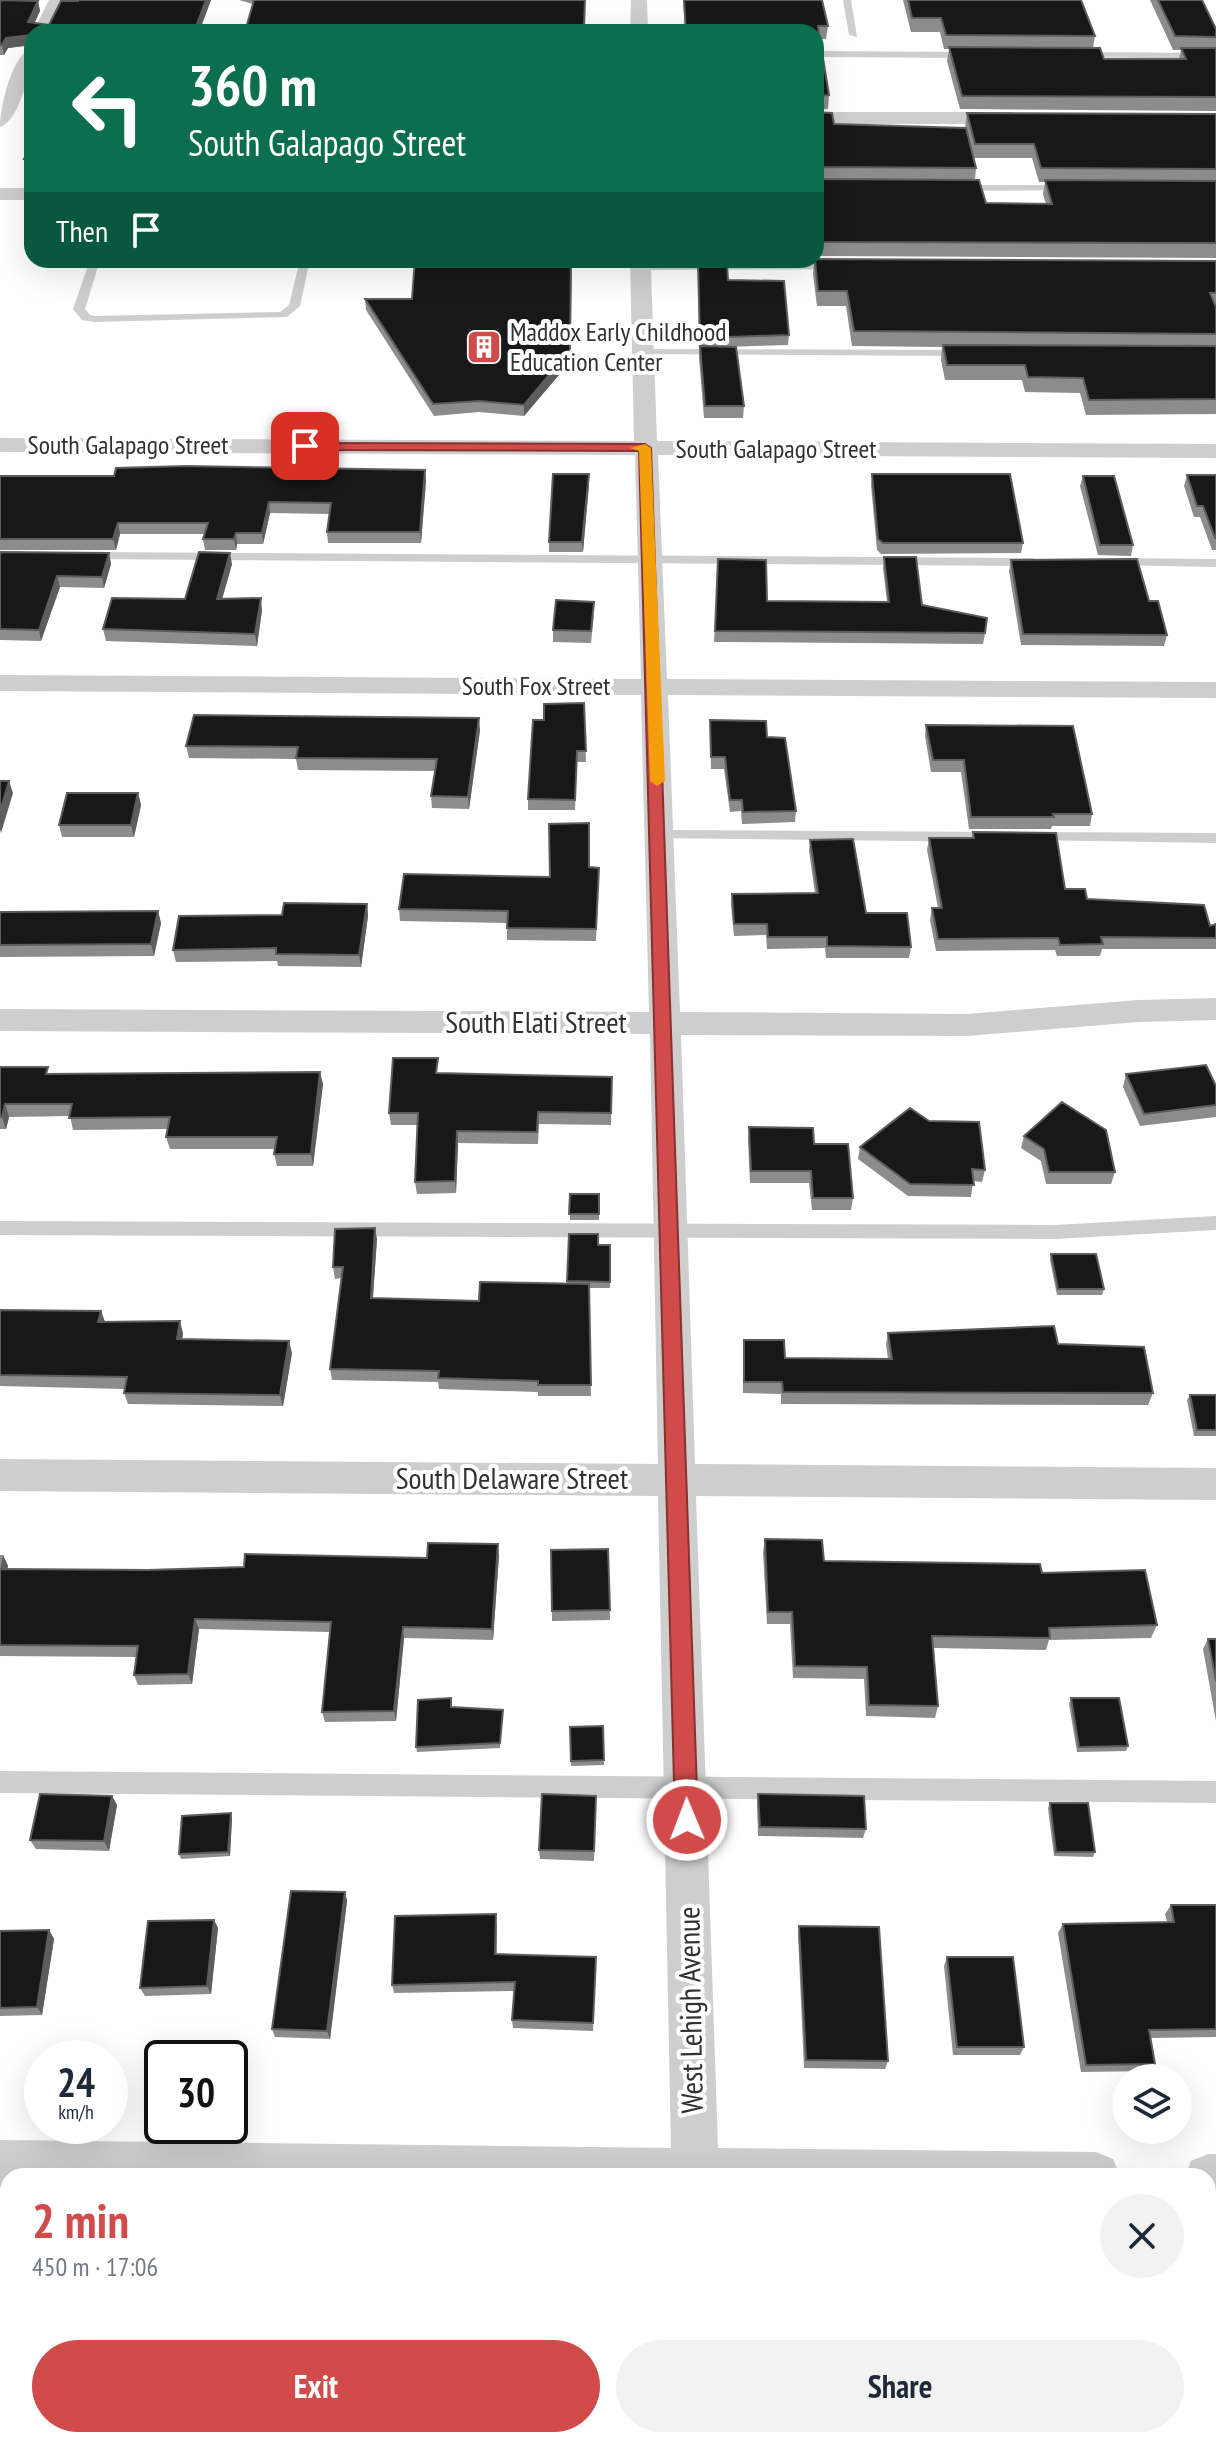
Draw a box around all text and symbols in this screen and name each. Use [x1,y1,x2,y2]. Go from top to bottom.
text: 360 m [188,49,317,121]
icon: left [56,56,160,160]
text: South Galapago Street [188,119,466,166]
icon: arrive [124,208,168,252]
text: Then [56,211,108,250]
place label: Maddox Early Childhood Education Center [510,315,727,378]
building icon: Maddox Early Childhood Education Center [465,328,503,366]
pin [271,412,339,480]
icon: arrive [283,424,327,468]
street label: South Galapago Street [28,428,228,461]
street label: South Galapago Street [676,432,876,465]
street label: South Fox Street [462,669,610,702]
street label: South Elati Street [445,1002,628,1041]
street label: South Delaware Street [396,1458,629,1497]
position arrow [645,1778,729,1862]
street label: West Lehigh Avenue [668,1906,711,2114]
speed limit sign: 30 [144,2040,248,2144]
text: 24 [57,2056,95,2108]
map controls [1112,2064,1192,2144]
button: layers [1112,2064,1192,2144]
text: km/h [58,2099,94,2125]
text: 2 min [32,2189,129,2251]
button: close [1100,2194,1184,2278]
text: 450 m · 17:06 [32,2250,158,2283]
button: Exit [32,2340,600,2432]
button: Share [616,2340,1184,2432]

